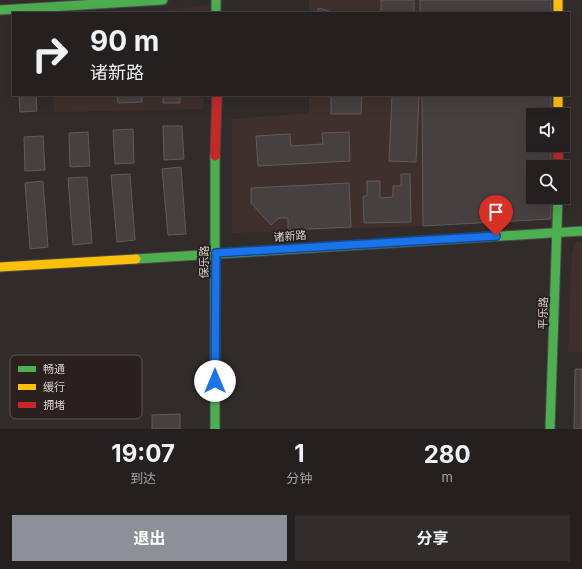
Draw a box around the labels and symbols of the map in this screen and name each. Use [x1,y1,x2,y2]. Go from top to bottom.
pin [479,195,513,236]
street label: 诸新路 [273,228,307,244]
street label: 保乐路 [197,246,211,279]
street label: 平乐路 [535,296,551,330]
legend [10,355,142,419]
position arrow [194,360,236,402]
text: 畅通 [43,362,65,376]
text: 缓行 [43,380,65,394]
text: 拥堵 [43,398,65,412]

